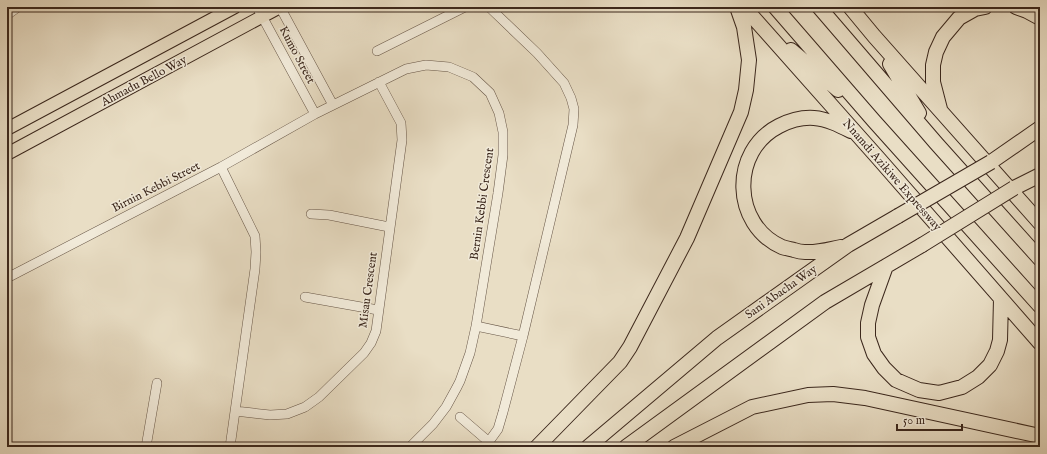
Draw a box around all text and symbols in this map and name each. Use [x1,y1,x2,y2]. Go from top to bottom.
street label: Kumo Street [276,24,318,86]
street label: Ahmadu Bello Way [98,52,189,110]
street label: Nnamdi Azikiwe Expressway [839,116,945,235]
street label: Bernin Kebbi Crescent [467,147,497,261]
street label: Birnin Kebbi Street [109,158,203,216]
street label: Misau Crescent [355,251,381,329]
street label: Sani Abacha Way [742,262,820,322]
scale bar [897,406,962,432]
text: 50 m [903,413,925,428]

